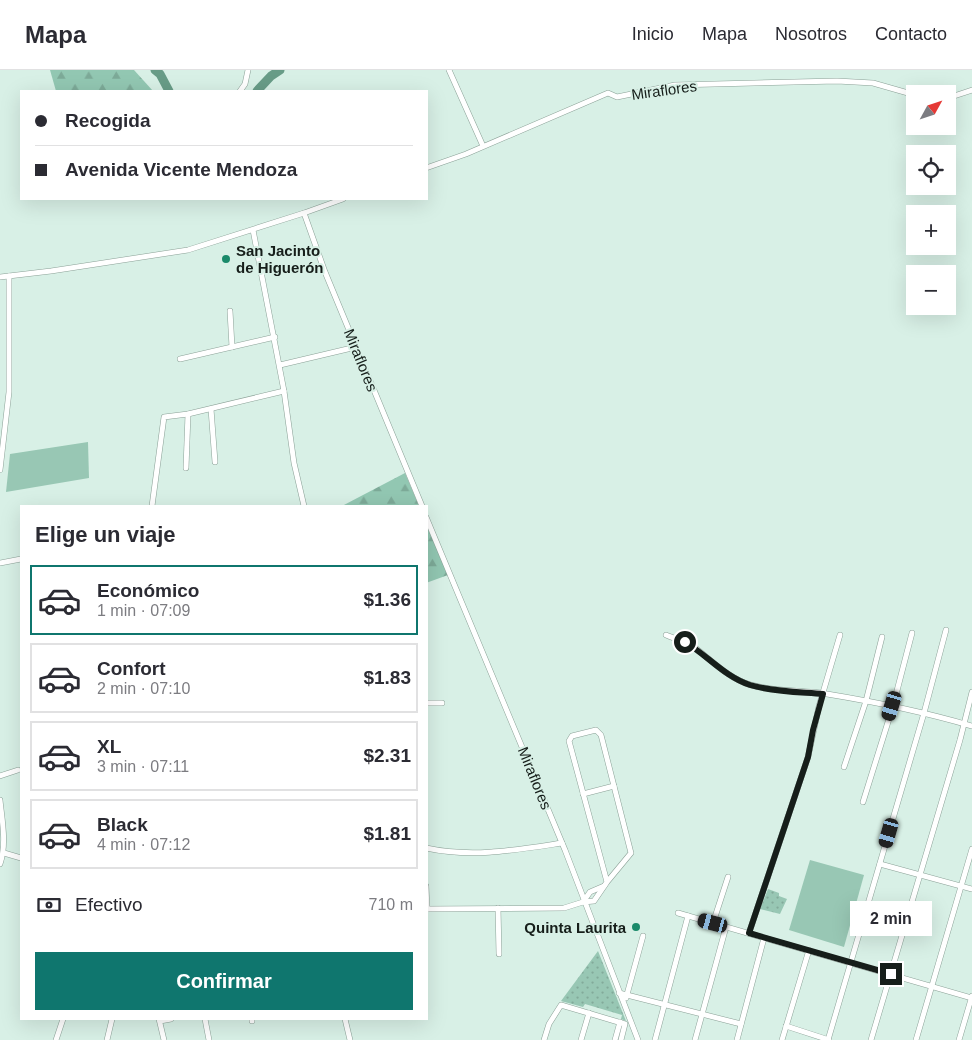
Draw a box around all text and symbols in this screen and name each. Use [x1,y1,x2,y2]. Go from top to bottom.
text: Mapa [25,21,86,48]
text: Inicio [632,24,674,44]
text: Mapa [702,24,747,44]
text: Nosotros [775,24,847,44]
text: Contacto [875,24,947,44]
street label: Miraflores [630,77,698,103]
north arrow [906,85,956,135]
map controls [906,85,956,315]
text: Recogida [65,110,151,131]
button: locate [906,145,956,195]
text: Avenida Vicente Mendoza [65,159,297,180]
button: + [906,205,956,255]
place label: San Jacinto de Higuerón [236,242,324,276]
marker: San Jacinto de Higuerón [220,253,232,265]
button: − [906,265,956,315]
street label: Miraflores [341,326,381,394]
text: Elige un viaje [35,522,176,547]
icon: car [37,578,82,623]
text: Económico [97,580,199,601]
text: $1.36 [363,589,411,610]
text: 1 min · 07:09 [97,602,190,619]
route start [674,631,696,653]
icon: car [37,656,82,701]
text: Confort [97,658,166,679]
text: $1.83 [363,667,411,688]
text: 2 min · 07:10 [97,680,190,697]
car [880,689,903,723]
icon: car [37,734,82,779]
text: XL [97,736,121,757]
street label: Miraflores [515,744,555,812]
text: $2.31 [363,745,411,766]
text: 3 min · 07:11 [97,758,189,775]
icon: car [37,812,82,857]
text: Black [97,814,148,835]
car [877,817,900,849]
text: $1.81 [363,823,411,844]
text: 4 min · 07:12 [97,836,190,853]
icon: cash [35,891,63,919]
text: Efectivo [75,894,143,915]
text: 710 m [369,896,413,913]
callout: 2 min [850,902,932,936]
text: 2 min [870,910,912,927]
car [696,912,729,934]
place label: Quinta Laurita [524,919,627,936]
marker: Quinta Laurita [630,921,642,933]
button: Confirmar [35,952,413,1010]
route end [880,963,902,985]

